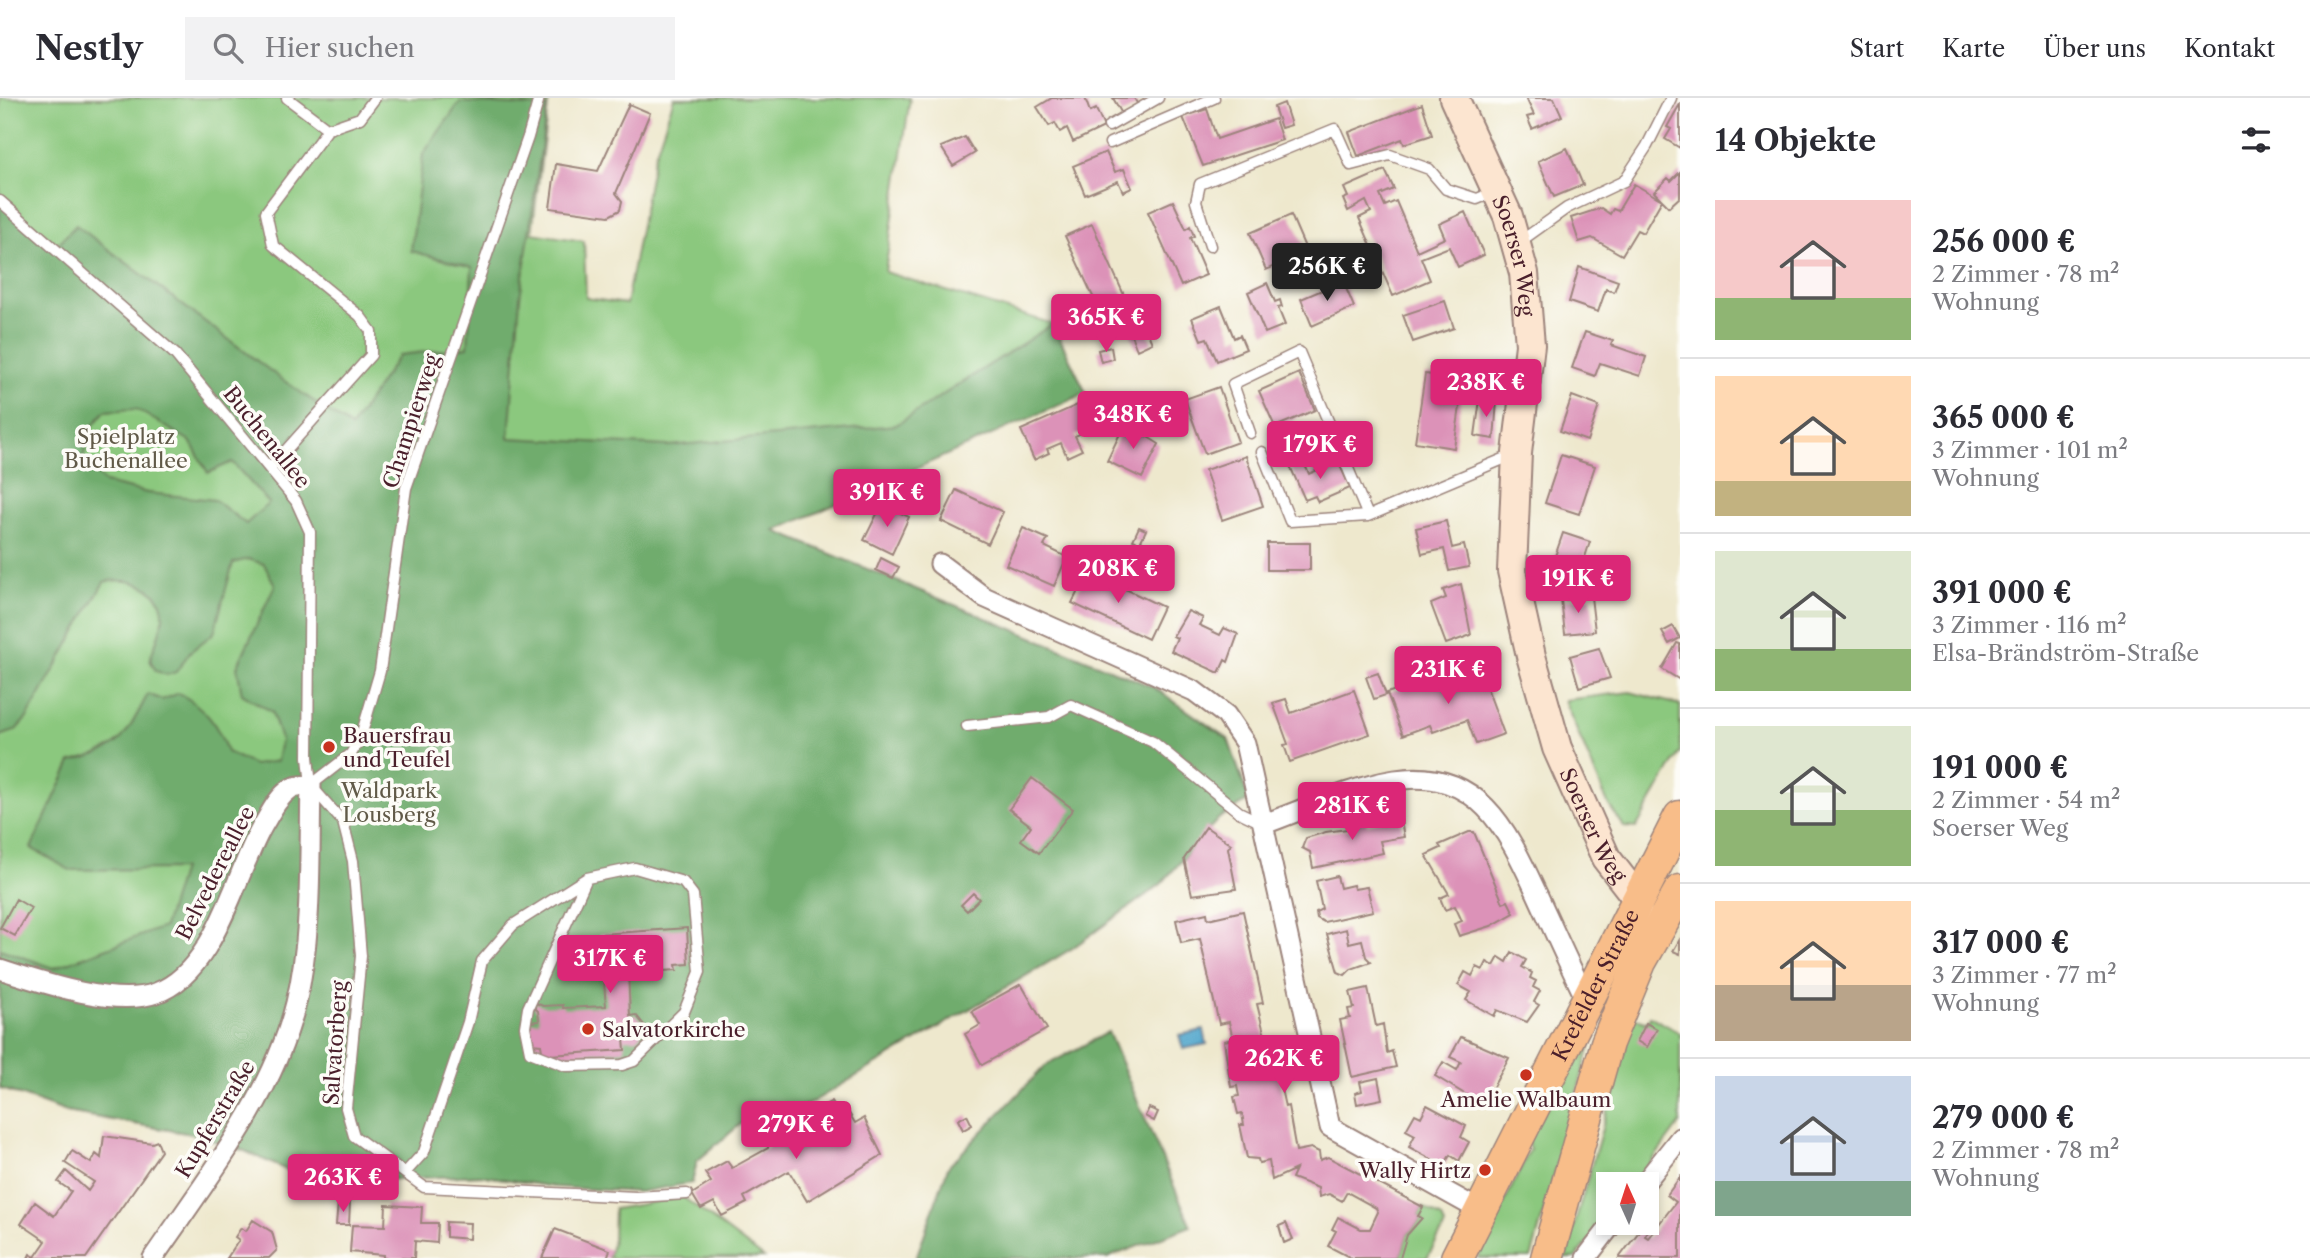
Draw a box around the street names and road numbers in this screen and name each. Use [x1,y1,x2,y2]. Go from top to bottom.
street label: Soerser Weg [1488,191,1540,318]
street label: Champierweg [378,350,445,491]
street label: Buchenallee [218,381,316,493]
street label: Soerser Weg [1555,764,1633,888]
street label: Belvedereallee [171,802,259,944]
street label: Krefelder Straße [1546,905,1644,1065]
street label: Salvatorberg [318,979,352,1106]
street label: Kupferstraße [170,1056,260,1182]

